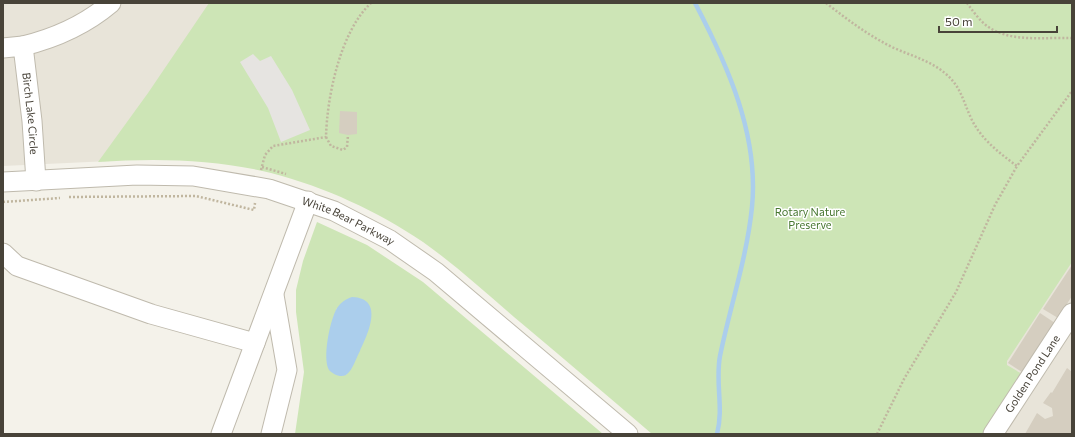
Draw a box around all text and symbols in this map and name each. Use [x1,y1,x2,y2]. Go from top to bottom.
scale bar [939,8,1057,34]
text: 50 m [945,14,973,28]
street label: Birch Lake Circle [20,72,41,155]
street label: White Bear Parkway [300,194,398,248]
park label: Rotary Nature Preserve [775,205,846,231]
street label: Golden Pond Lane [1002,332,1062,415]

